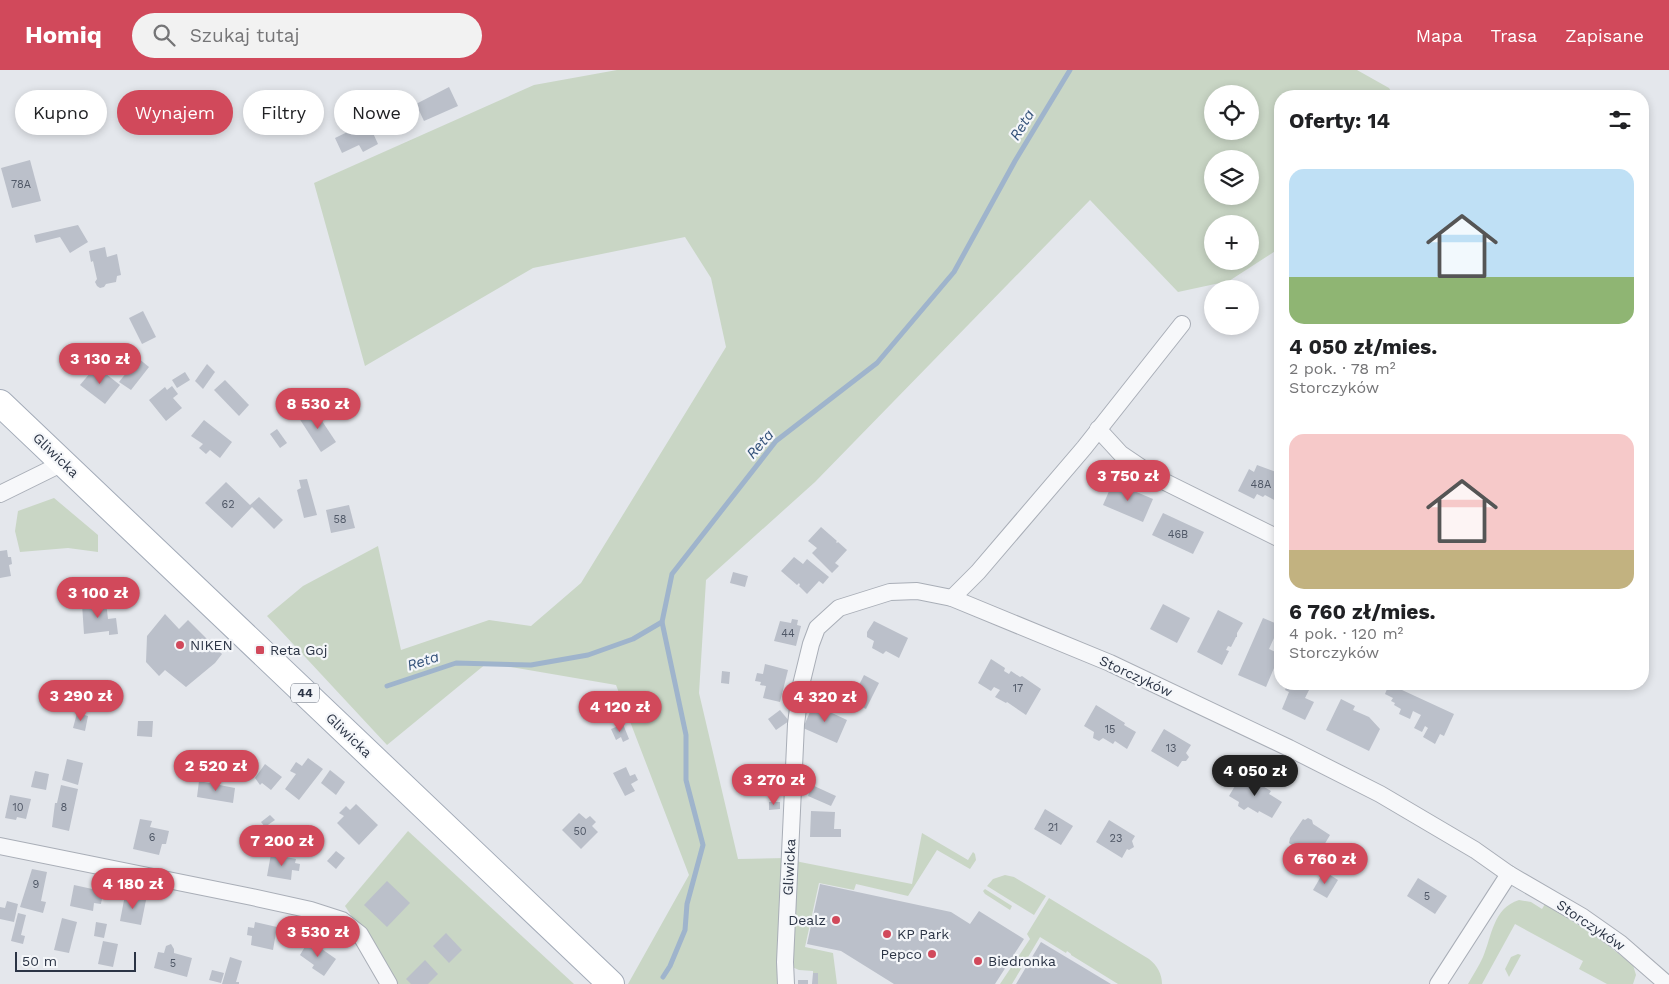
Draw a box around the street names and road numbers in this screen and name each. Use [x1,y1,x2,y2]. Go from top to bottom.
street label: Gliwicka [30,429,82,481]
street label: Storczyków [1097,652,1175,700]
road number: 44 [291,684,319,702]
street label: Gliwicka [323,709,375,761]
street label: Gliwicka [780,838,798,896]
street label: Storczyków [1554,896,1628,954]

